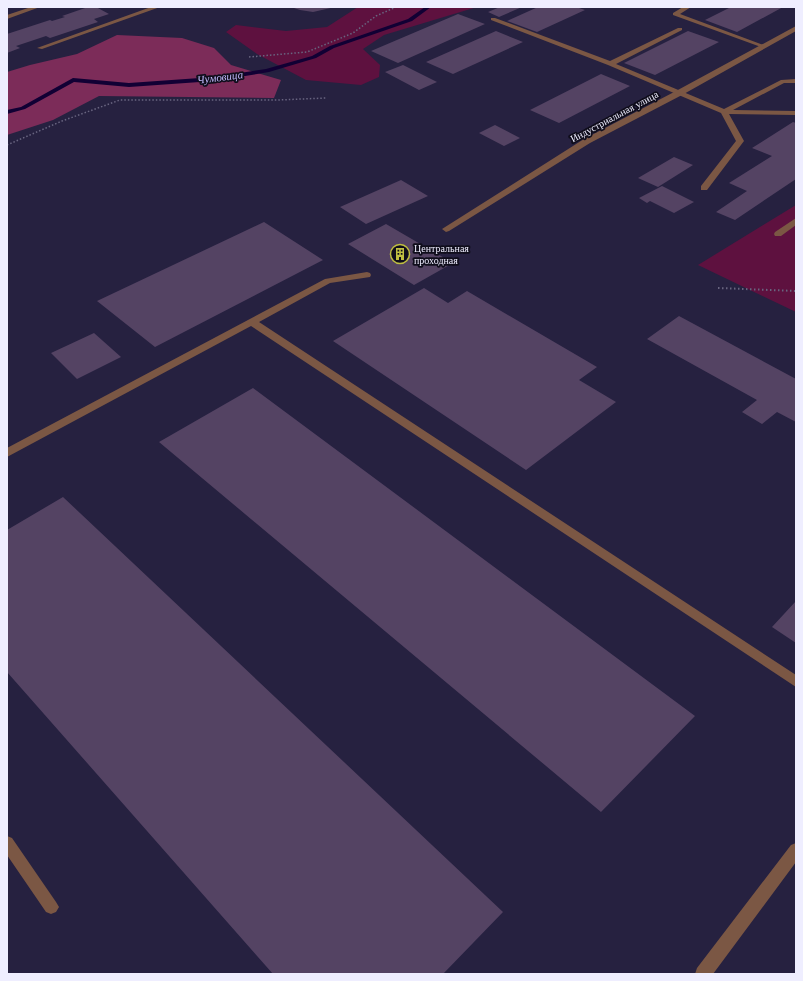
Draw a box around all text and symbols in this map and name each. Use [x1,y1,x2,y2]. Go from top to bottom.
water label: Чумовица [196,67,244,87]
street label: Индустриальная улица [568,87,661,145]
place label: Центральная проходная [414,242,469,267]
building icon: Центральная проходная [389,243,411,265]

